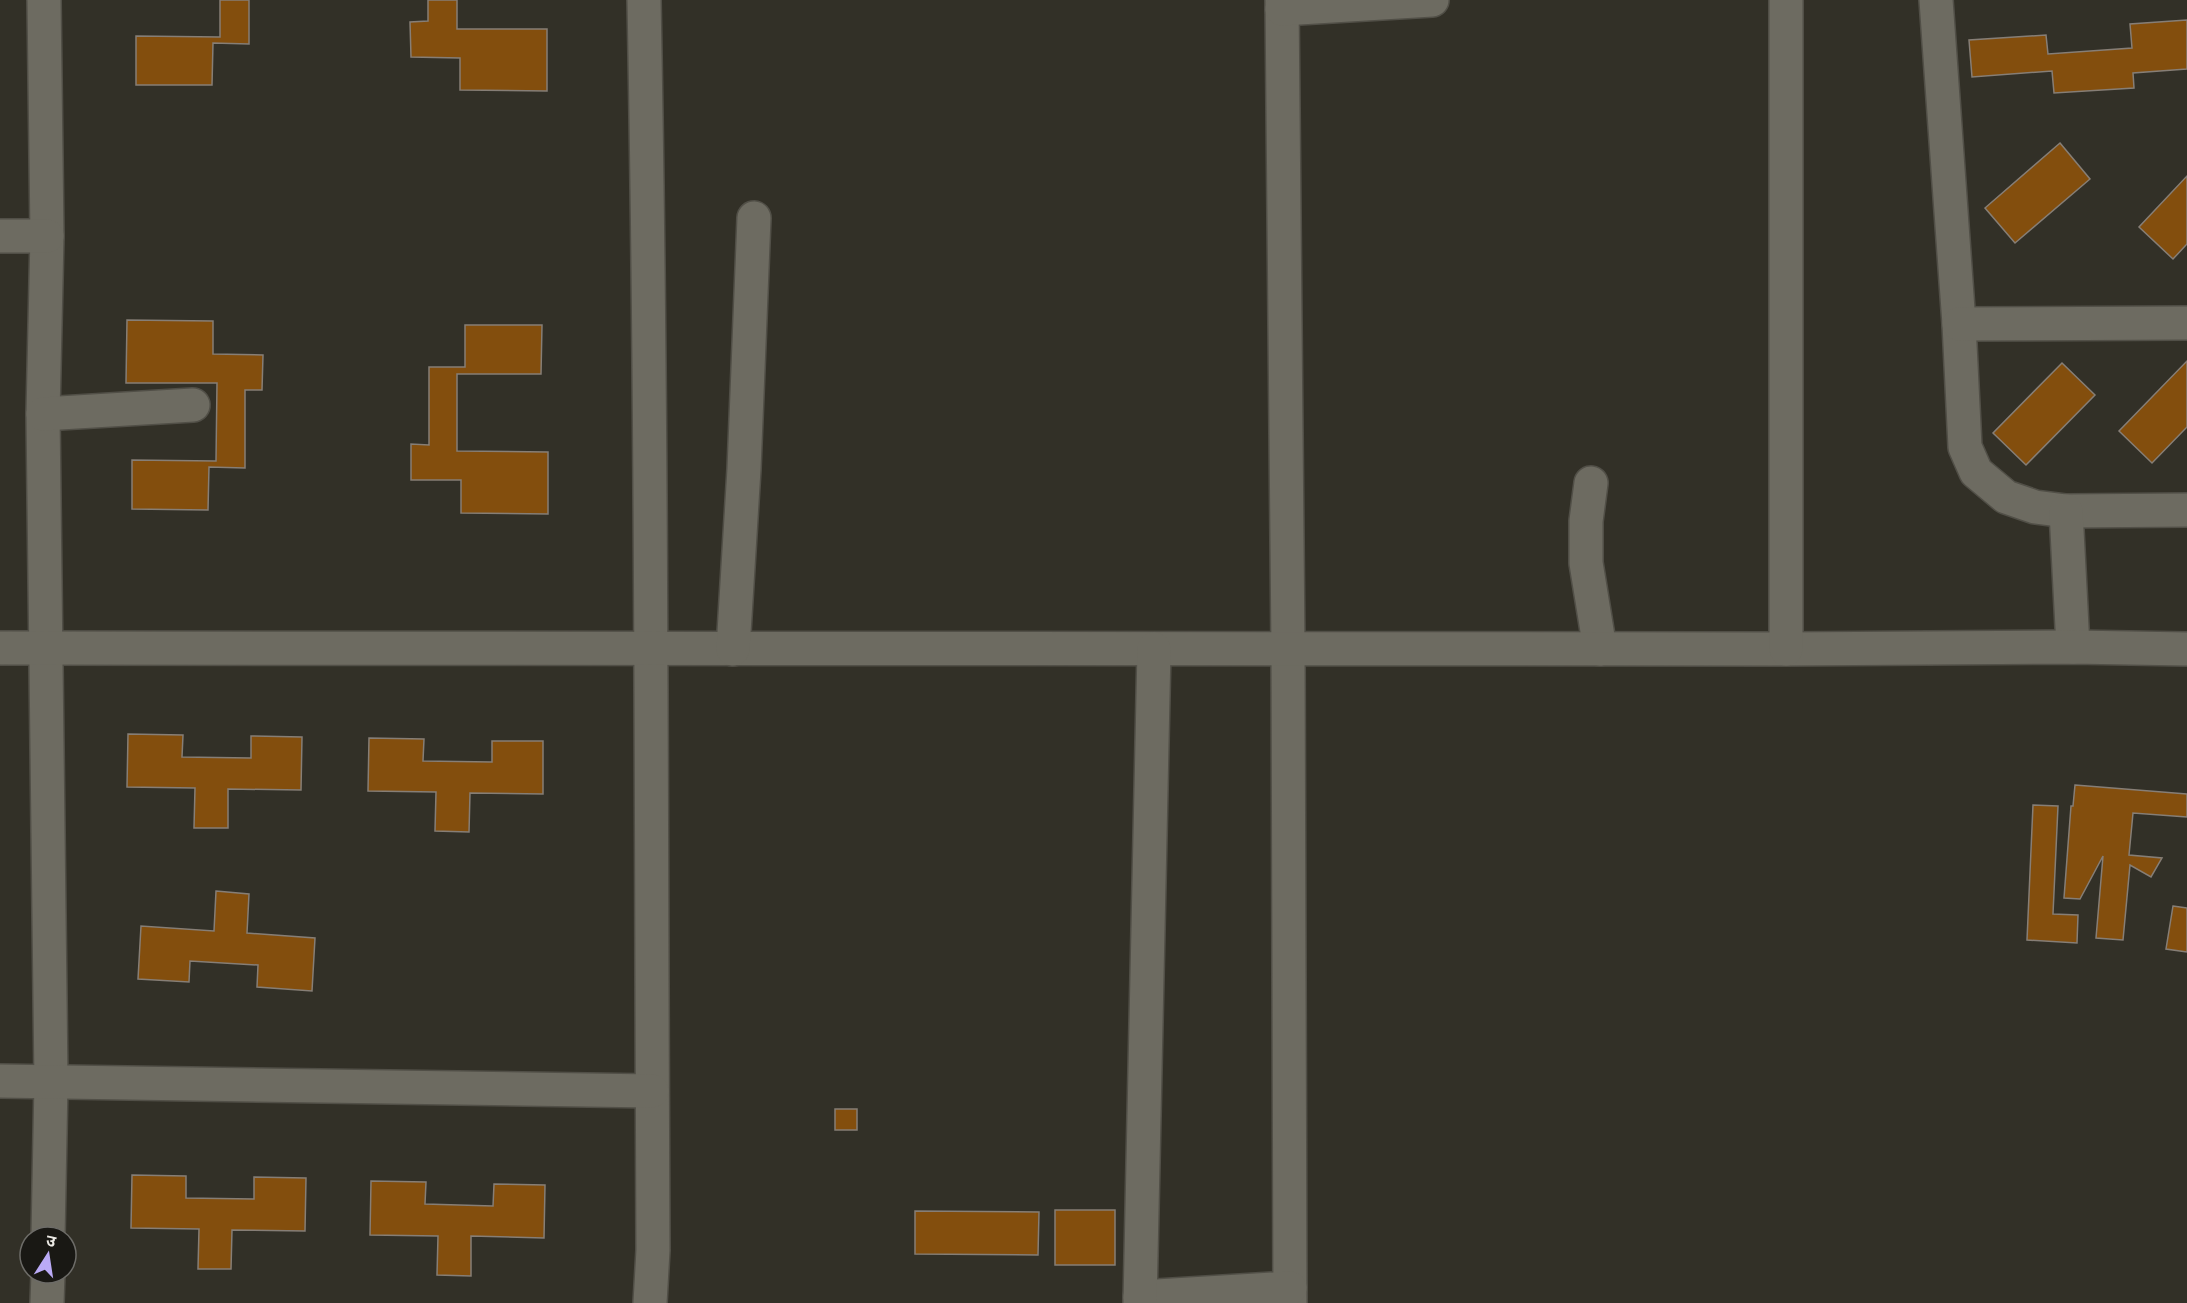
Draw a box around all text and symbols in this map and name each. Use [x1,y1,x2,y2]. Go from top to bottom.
north arrow [18,1225,78,1285]
text: उ [44,1229,59,1252]

